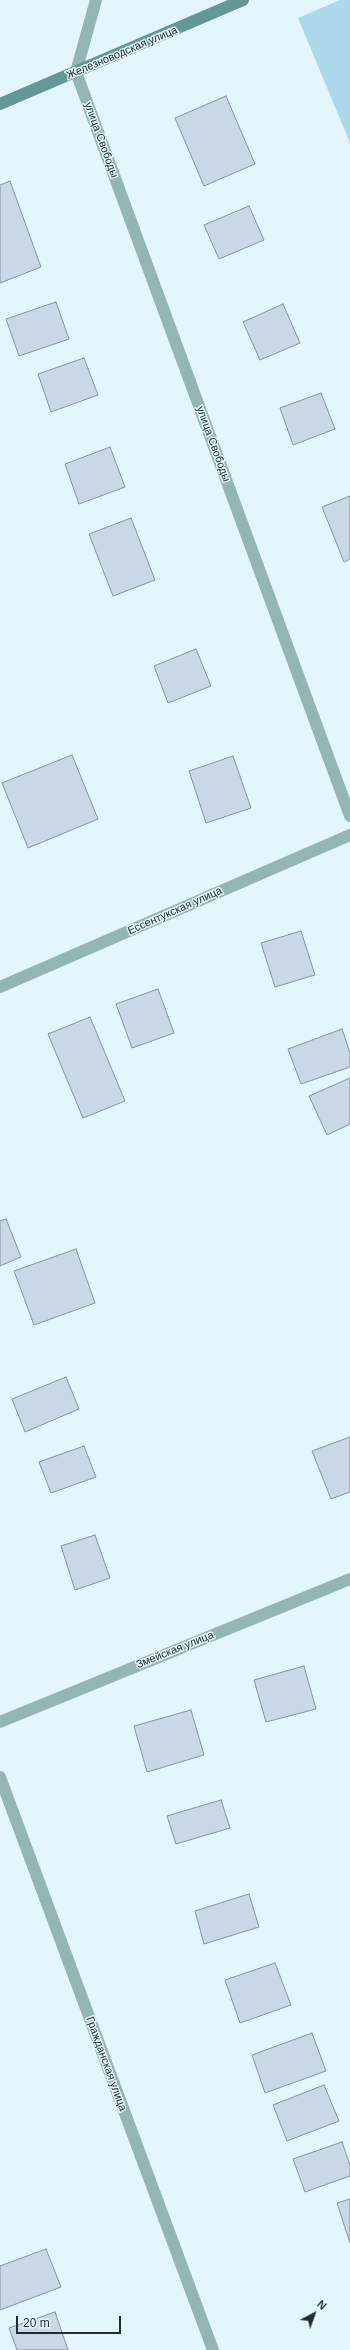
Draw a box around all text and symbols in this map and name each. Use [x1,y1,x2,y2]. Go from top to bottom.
street label: Железноводская улица [65,24,179,82]
street label: улица Свободы [81,100,121,180]
street label: улица Свободы [193,404,233,484]
street label: Ессентукская улица [126,884,224,938]
street label: Змейская улица [134,1628,216,1672]
street label: Гражданская улица [83,2015,129,2113]
north arrow [294,2294,334,2334]
text: N [315,2298,329,2312]
scale bar [18,2308,123,2334]
text: 20 m [23,2316,50,2330]

